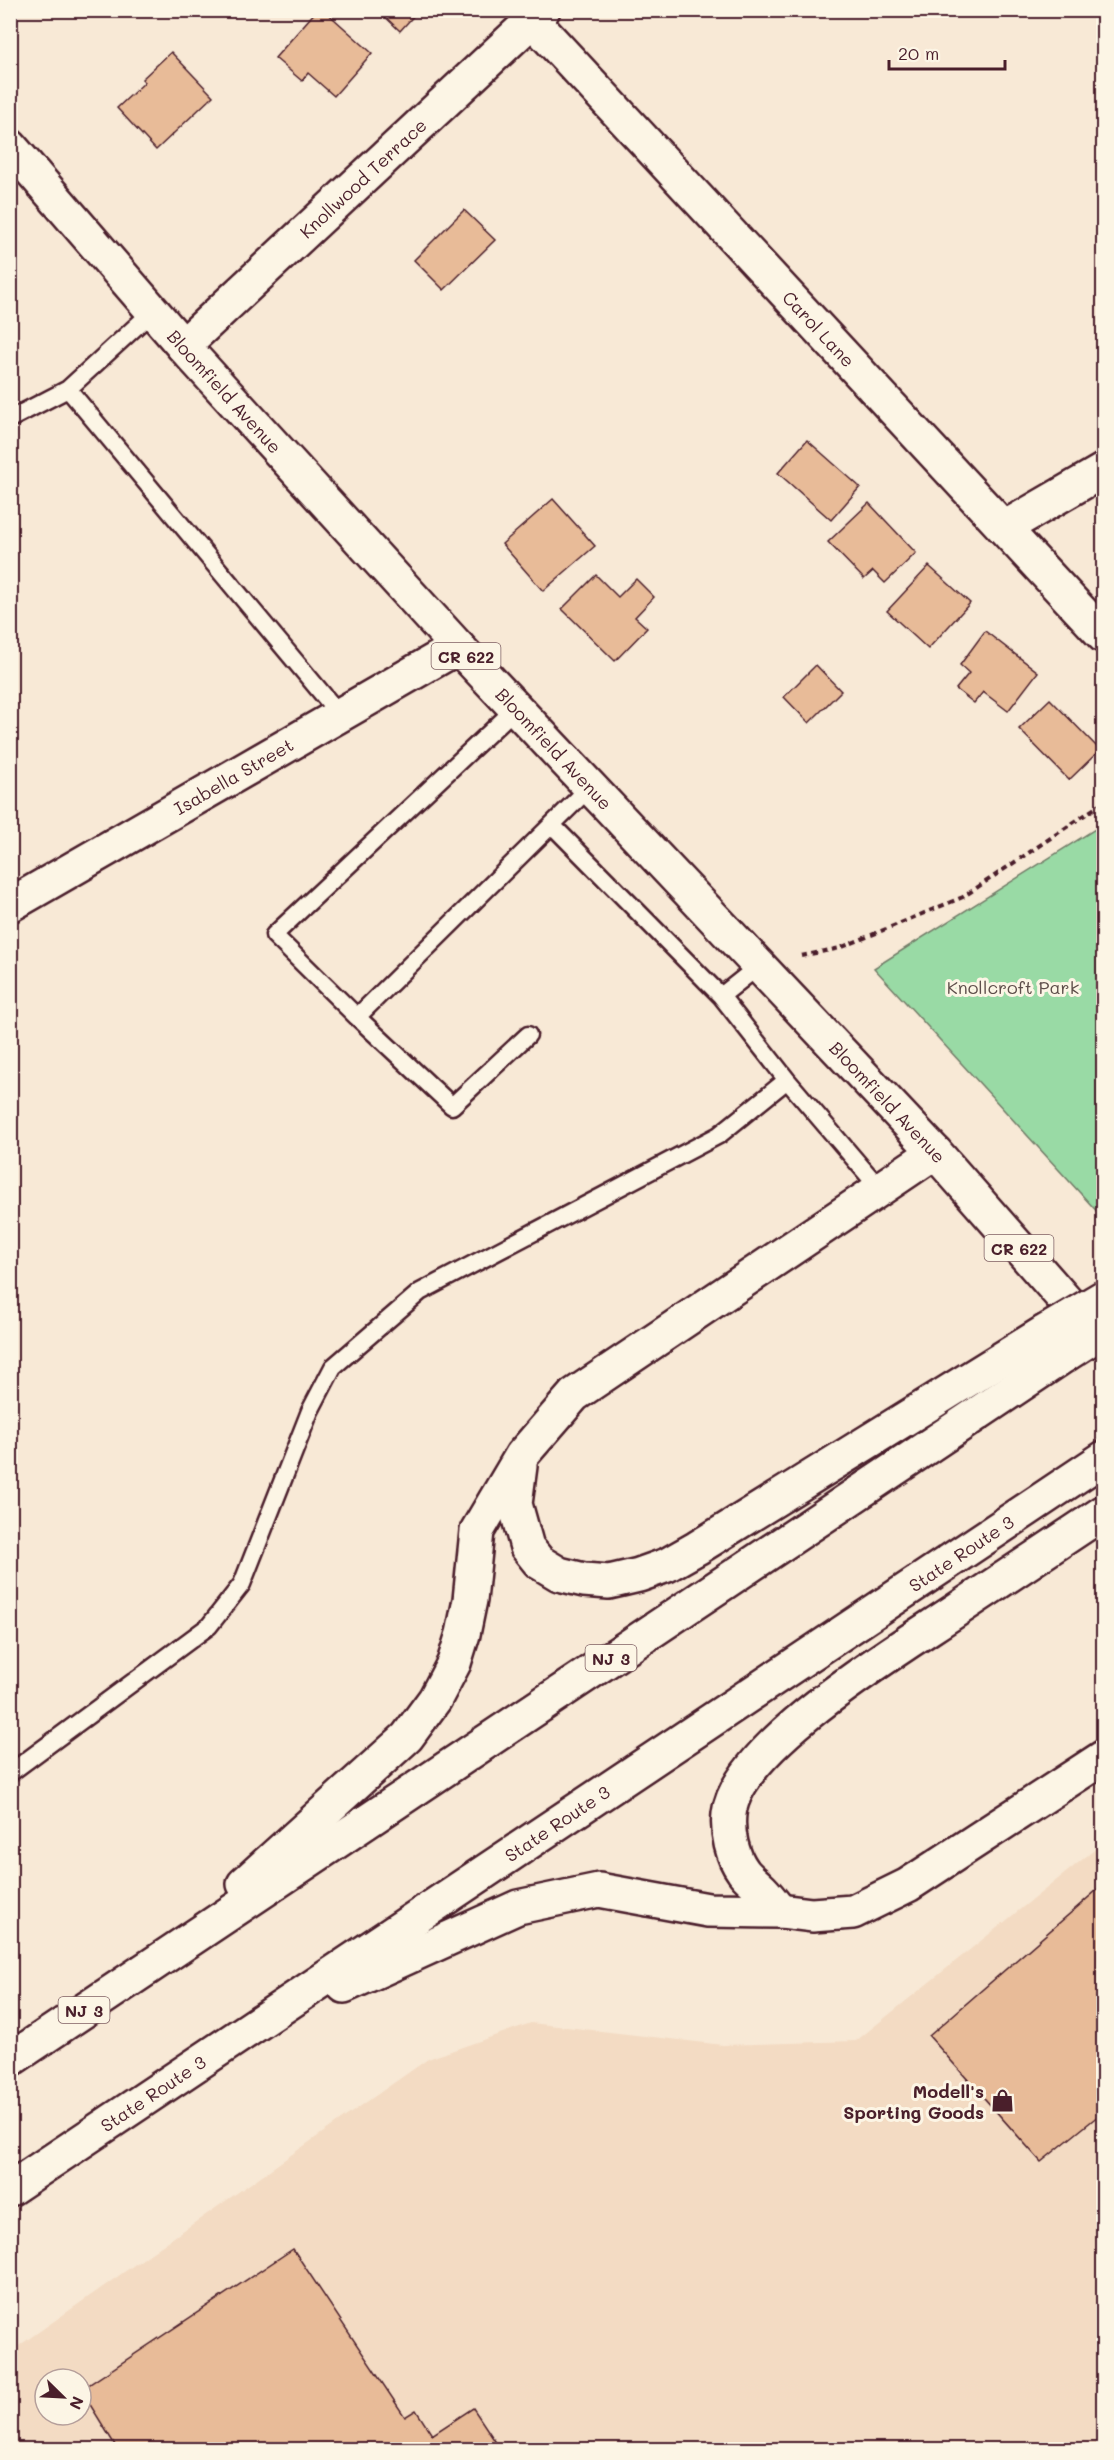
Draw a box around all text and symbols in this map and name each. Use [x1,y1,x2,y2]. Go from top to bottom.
scale bar [889,33,1004,71]
text: 20 m [898,41,939,65]
street label: Knollwood Terrace [294,113,432,243]
street label: Carol Lane [777,285,860,372]
street label: Bloomfield Avenue [162,325,287,458]
road number: CR 622 [432,643,500,669]
street label: Bloomfield Avenue [491,683,617,815]
street label: Isabella Street [170,732,298,820]
park label: Knollcroft Park [947,975,1079,999]
street label: Bloomfield Avenue [824,1036,951,1168]
road number: CR 622 [984,1235,1054,1261]
street label: State Route 3 [904,1510,1018,1597]
road number: NJ 3 [586,1645,636,1671]
street label: State Route 3 [500,1780,614,1867]
road number: NJ 3 [58,1997,110,2023]
street label: State Route 3 [96,2050,210,2137]
place label: Modell's Sporting Goods [843,2079,984,2124]
shop icon: Modell's Sporting Goods [989,2088,1015,2114]
north arrow [33,2367,93,2427]
text: N [65,2393,89,2413]

